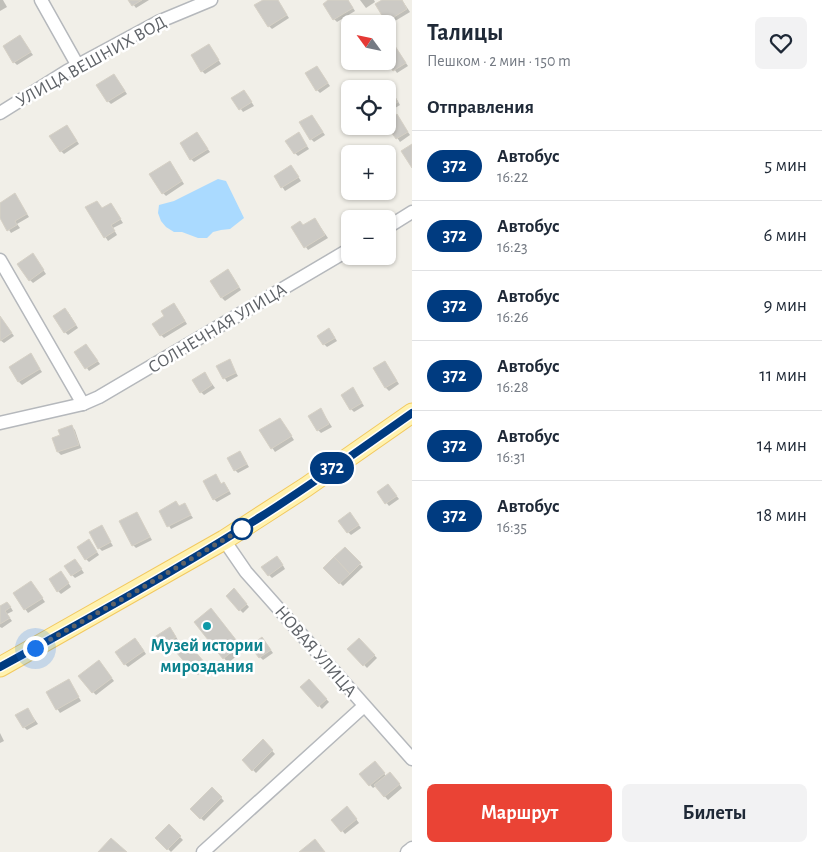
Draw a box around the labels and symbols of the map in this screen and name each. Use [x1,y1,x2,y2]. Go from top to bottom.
street label: УЛИЦА ВЕШНИХ ВОД [14,13,169,111]
north arrow [341,15,396,70]
street label: СОЛНЕЧНАЯ УЛИЦА [145,280,290,377]
line badge: 372 [303,452,361,484]
unlabelled marker [231,518,253,540]
street label: НОВАЯ УЛИЦА [271,603,360,701]
marker: Музей истории мироздания [201,620,213,632]
your location [23,636,48,661]
place label: Музей истории мироздания [151,637,263,676]

